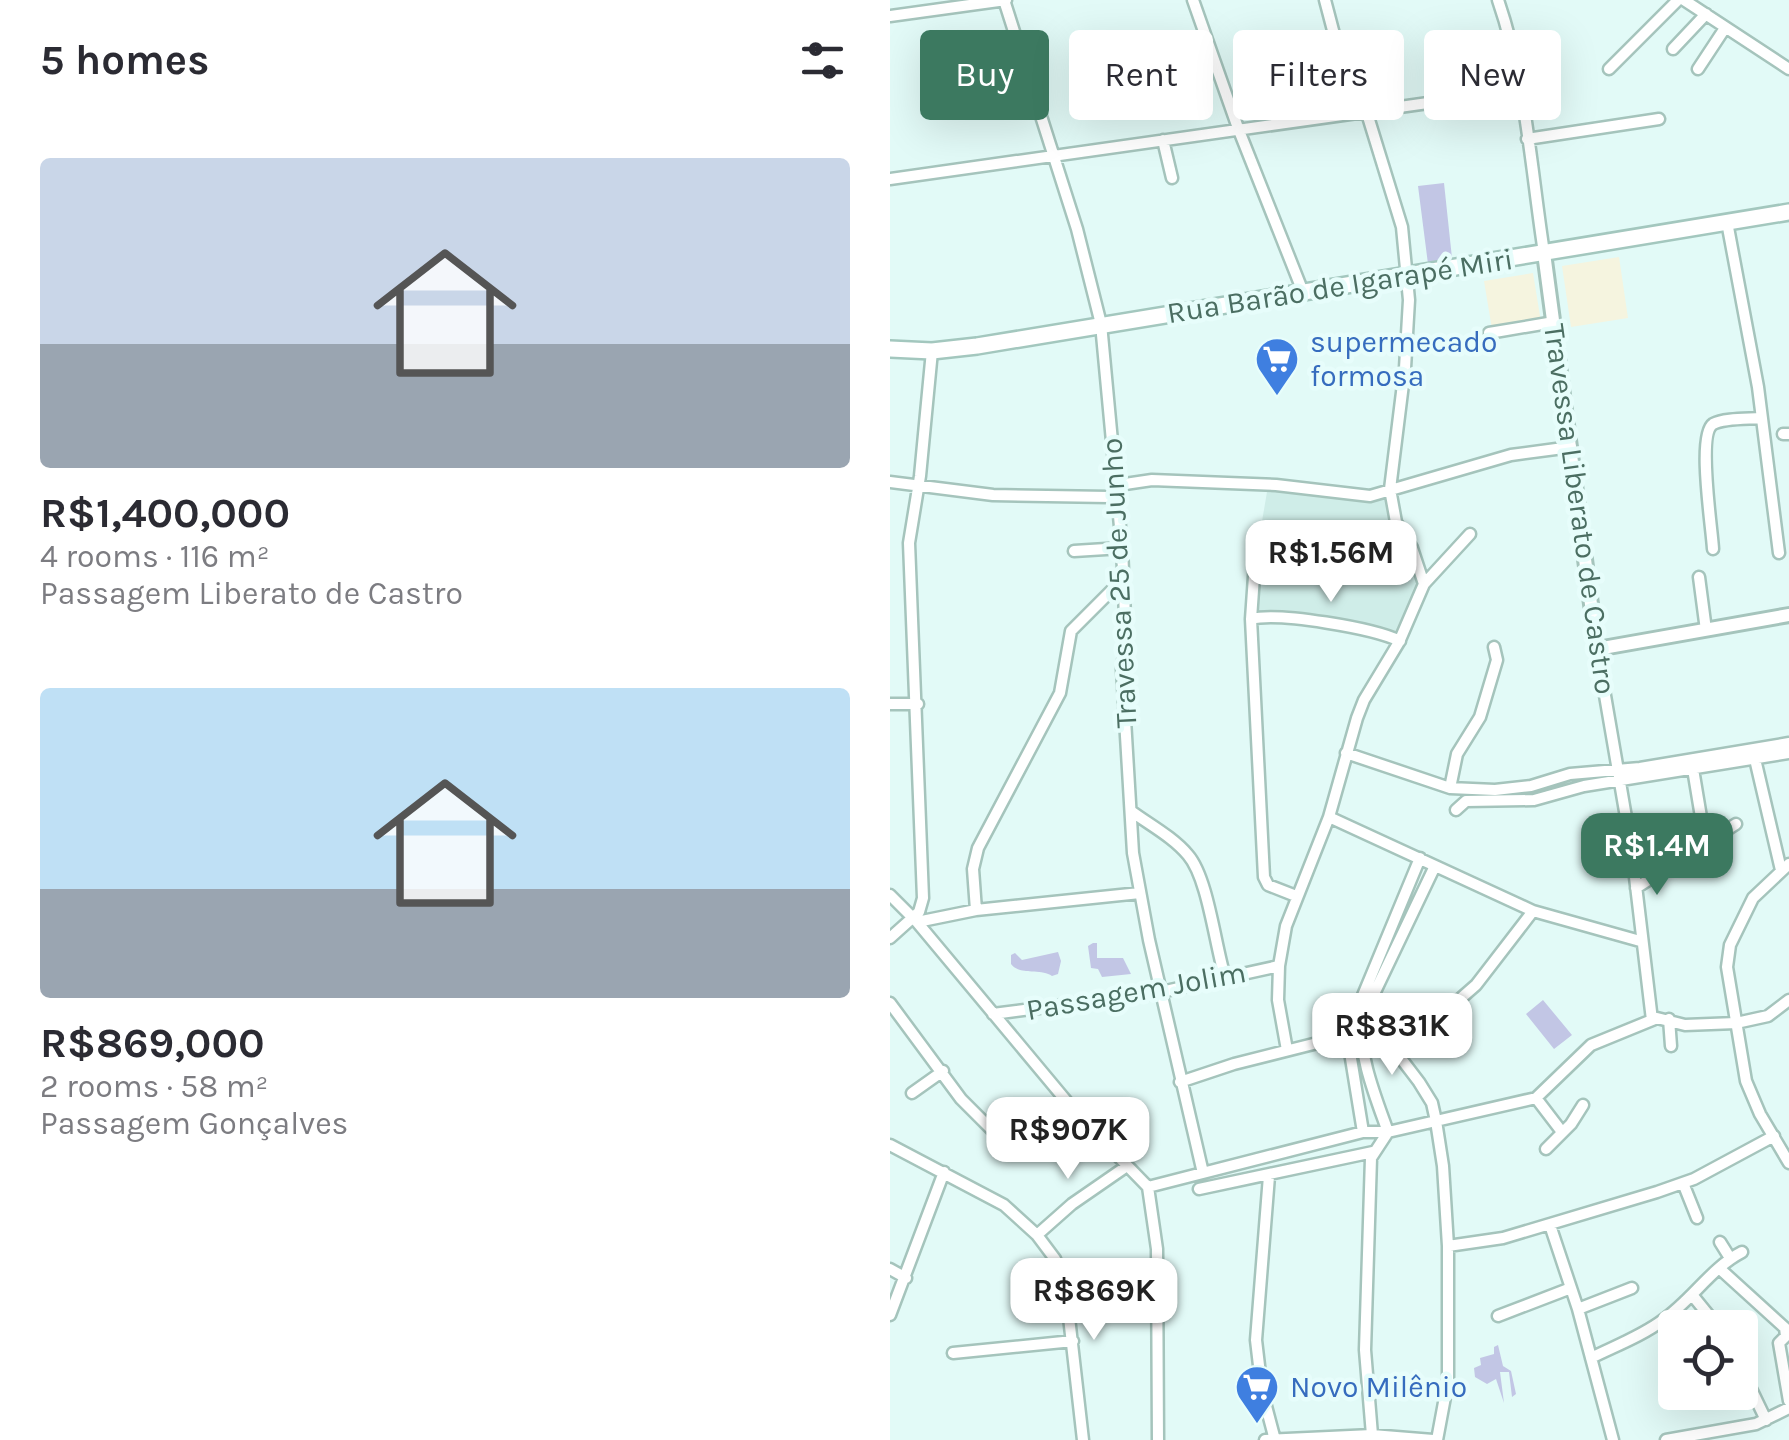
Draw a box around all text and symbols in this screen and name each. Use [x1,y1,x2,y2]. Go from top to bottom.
chip: Buy [920,30,1049,120]
chip: Rent [1069,30,1213,120]
chip: Filters [1233,30,1404,120]
chip: New [1424,30,1561,120]
icon: filters [795,33,850,88]
text: 5 homes [40,35,209,85]
icon: home [355,223,535,403]
street label: Rua Barão de Igarapé Miri [1164,241,1516,331]
street label: Travessa Liberato de Castro [1536,321,1624,697]
place label: supermecado formosa [1310,324,1497,394]
supermarket icon: supermecado formosa [1254,336,1300,397]
street label: Travessa 25 de Junho [1093,437,1145,729]
text: R$1,400,000 [40,488,290,538]
pin: R$1.56M [1239,520,1423,605]
text: R$1.56M [1268,534,1394,571]
text: 4 rooms · 116 m² [40,538,270,575]
text: Passagem Liberato de Castro [40,575,463,612]
icon: home [355,753,535,933]
pin: R$1.4M [1576,813,1738,898]
text: R$1.4M [1603,827,1711,864]
street label: Passagem Jolim [1023,954,1249,1028]
pin: R$831K [1311,993,1473,1078]
text: R$831K [1334,1007,1450,1044]
text: R$869,000 [40,1018,265,1068]
text: 2 rooms · 58 m² [40,1068,268,1105]
pin: R$907K [987,1097,1149,1182]
text: Passagem Gonçalves [40,1105,348,1142]
text: R$907K [1008,1111,1128,1148]
pin: R$869K [1013,1258,1175,1343]
text: R$869K [1032,1272,1156,1309]
map controls [1658,1310,1758,1410]
button: locate [1658,1310,1758,1410]
supermarket icon: Novo Milênio [1234,1364,1280,1425]
place label: Novo Milênio [1290,1369,1467,1405]

